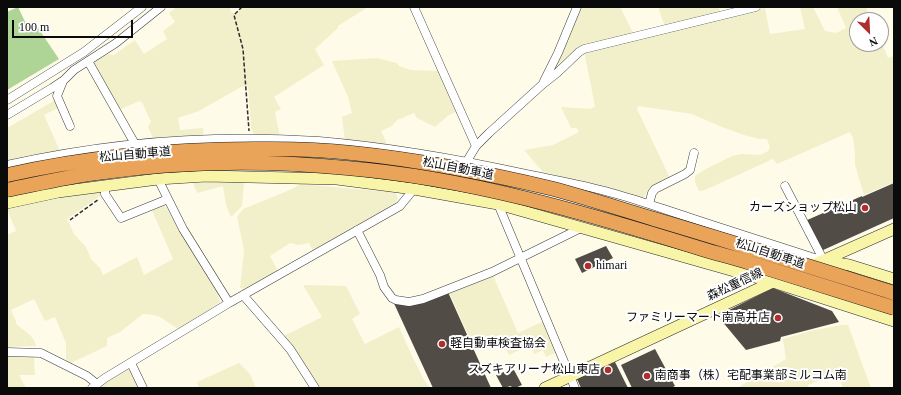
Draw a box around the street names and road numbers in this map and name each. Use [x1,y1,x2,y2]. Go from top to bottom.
street label: 松山自動車道 [99,145,171,165]
street label: 松山自動車道 [421,155,495,183]
street label: 松山自動車道 [734,236,806,272]
street label: 森松重信線 [705,266,765,304]

